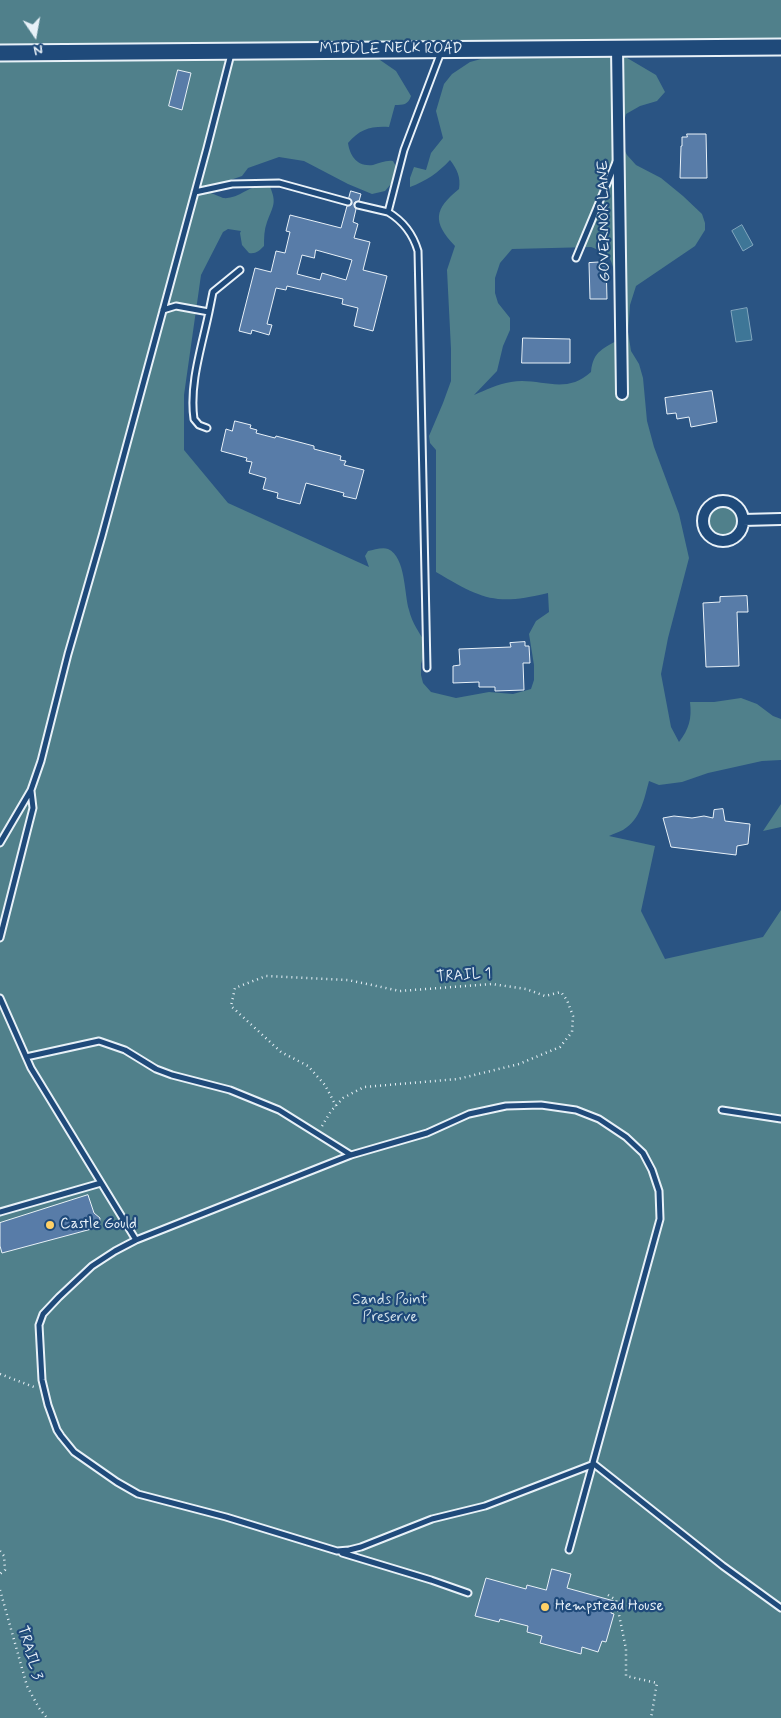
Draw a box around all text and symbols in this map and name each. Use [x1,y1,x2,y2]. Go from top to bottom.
north arrow [10,10,60,60]
text: N [32,40,45,59]
street label: MIDDLE NECK ROAD [319,41,463,59]
street label: GOVERNOR LANE [595,160,615,282]
street label: TRAIL 1 [436,965,492,987]
place label: Castle Gould [60,1216,137,1234]
marker: Castle Gould [44,1219,56,1231]
park label: Sands Point Preserve [352,1292,428,1327]
place label: Hempstead House [555,1598,664,1616]
marker: Hempstead House [539,1601,551,1613]
street label: TRAIL 3 [12,1624,46,1682]

